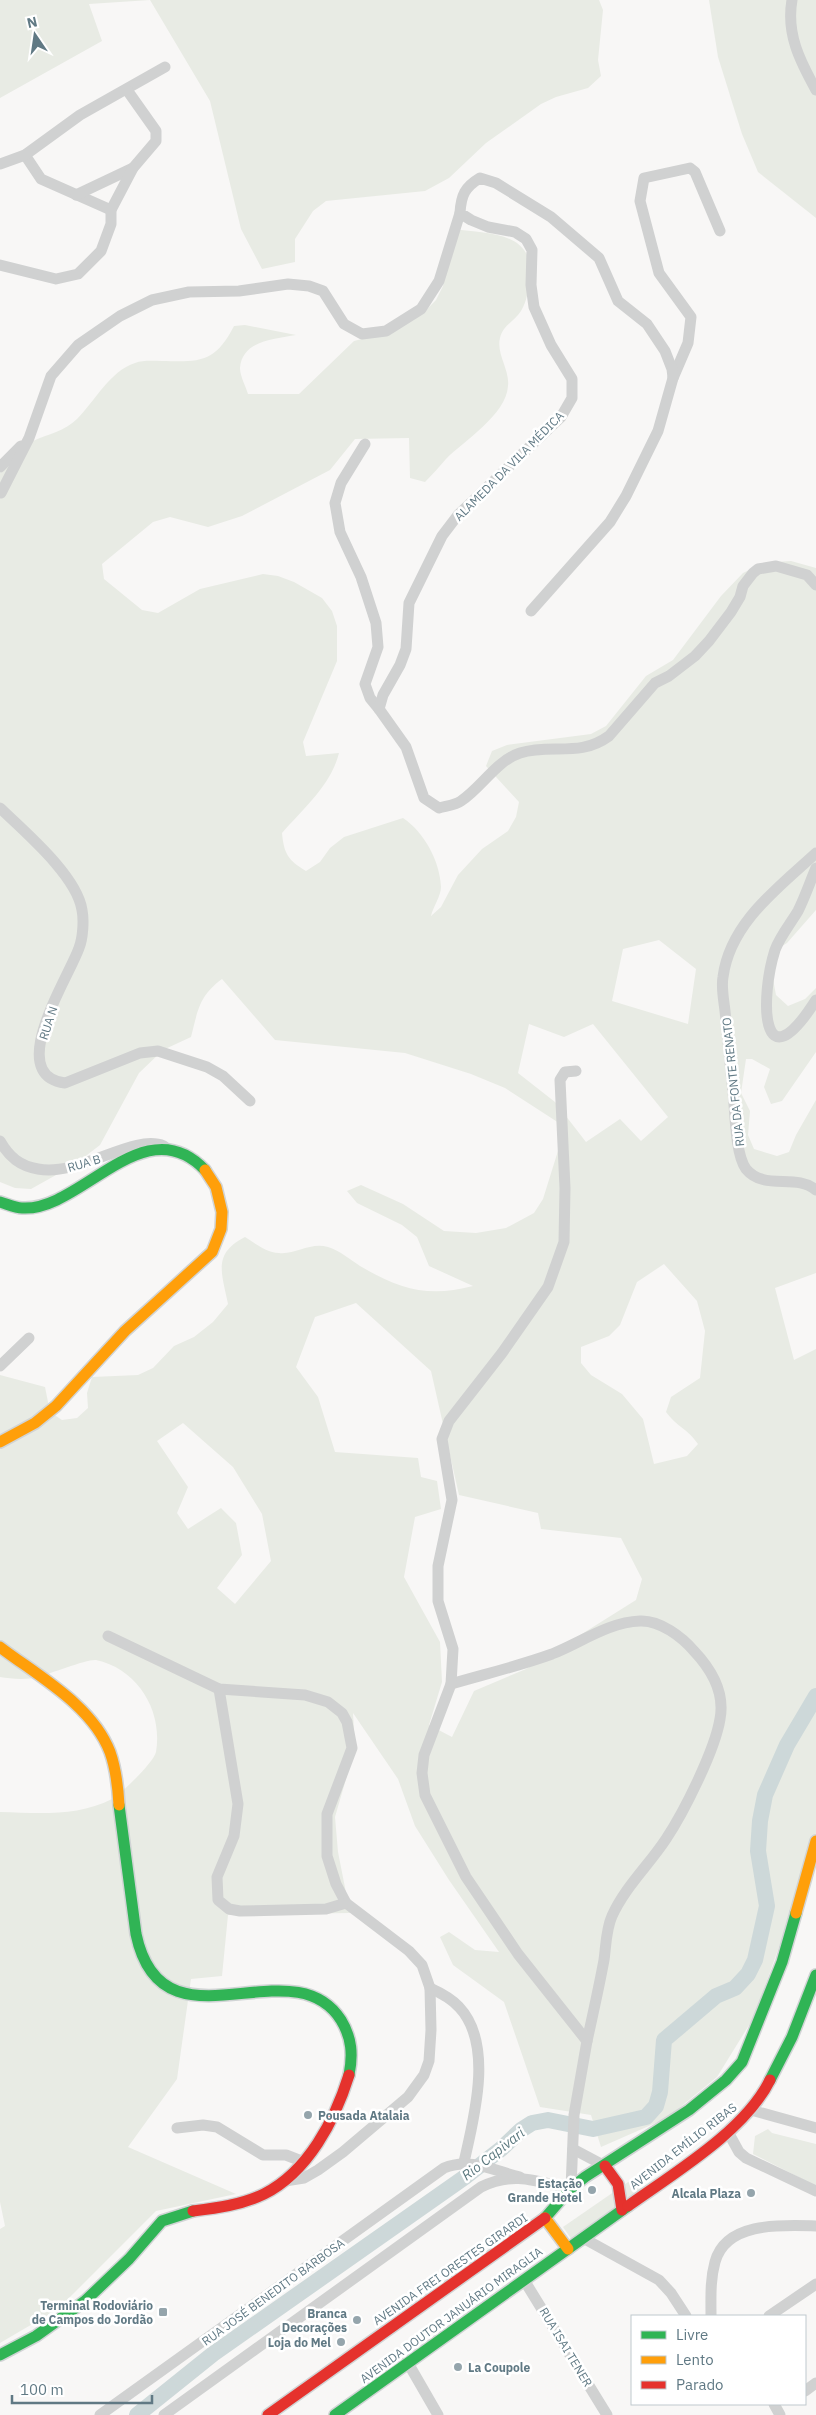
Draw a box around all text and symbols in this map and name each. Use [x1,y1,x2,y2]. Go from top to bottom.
north arrow [10,10,60,60]
text: N [25,12,39,32]
street label: ALAMEDA DA VILA MÉDICA [451,408,567,524]
street label: RUA N [36,1004,60,1042]
street label: RUA DA FONTE RENATO [719,1017,747,1147]
street label: RUA B [66,1151,102,1175]
street label: AVENIDA EMÍLIO RIBAS [626,2100,740,2192]
place label: Pousada Atalaia [318,2108,410,2123]
marker: Pousada Atalaia [302,2109,314,2121]
water label: Rio Capivari [458,2124,528,2184]
place label: Estação Grande Hotel [508,2176,582,2205]
marker: Estação Grande Hotel [586,2184,598,2196]
place label: Alcala Plaza [671,2186,741,2201]
marker: Alcala Plaza [745,2187,757,2199]
street label: AVENIDA FREI ORESTES GIRARDI [370,2210,530,2328]
street label: RUA JOSÉ BENEDITO BARBOSA [199,2235,347,2349]
street label: AVENIDA DOUTOR JANUÁRIO MIRAGLIA [357,2244,545,2386]
place label: Terminal Rodoviário de Campos do Jordão [32,2298,153,2327]
street label: RUA ISAI TENER [536,2304,596,2390]
marker: Terminal Rodoviário de Campos do Jordão [157,2306,169,2318]
place label: Branca Decorações [282,2306,347,2335]
marker: Branca Decorações [351,2314,363,2326]
legend [631,2315,806,2405]
text: Livre [676,2325,708,2344]
place label: Loja do Mel [268,2335,331,2350]
marker: Loja do Mel [335,2336,347,2348]
text: Lento [676,2350,714,2369]
place label: La Coupole [468,2360,531,2375]
marker: La Coupole [452,2361,464,2373]
scale bar [12,2372,152,2404]
text: Parado [676,2375,724,2394]
text: 100 m [20,2380,64,2399]

